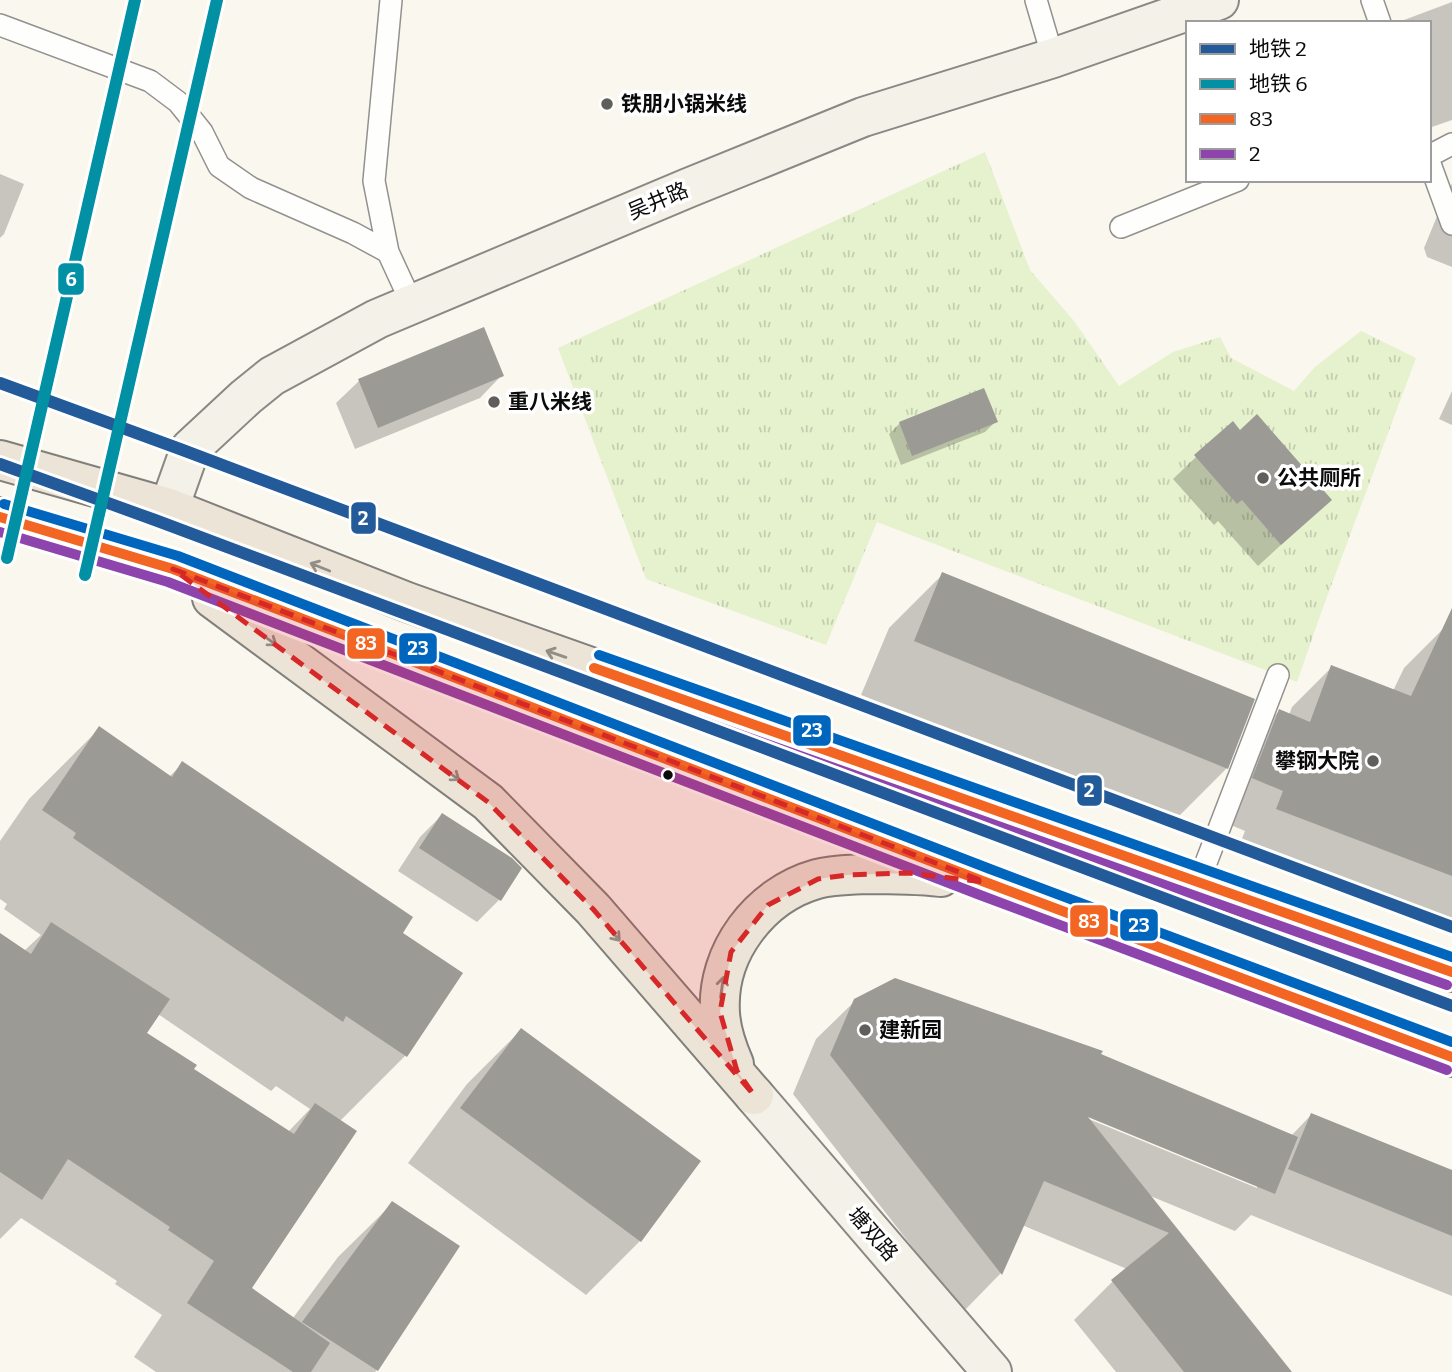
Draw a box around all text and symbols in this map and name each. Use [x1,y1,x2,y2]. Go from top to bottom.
legend [1186,21,1431,182]
text: 地铁 2 [1249,36,1307,62]
text: 地铁 6 [1249,71,1308,97]
place label: 铁朋小锅米线 [621,91,747,117]
marker: 铁朋小锅米线 [599,96,615,112]
text: 83 [1249,106,1273,132]
text: 2 [1249,141,1260,167]
street label: 吴井路 [624,177,692,225]
line badge: 6 [57,262,85,296]
text: 6 [65,268,77,291]
place label: 重八米线 [508,389,592,415]
marker: 重八米线 [486,394,502,410]
place label: 公共厕所 [1277,465,1361,491]
marker: 公共厕所 [1255,470,1271,486]
line badge: 2 [350,501,377,535]
text: 2 [358,507,369,530]
one-way arrow [309,560,331,573]
line badge: 83 [346,627,386,660]
one-way arrow [258,632,277,646]
text: 83 [355,632,377,655]
line badge: 23 [398,632,438,665]
text: 23 [407,637,429,660]
one-way arrow [546,647,568,660]
line badge: 23 [792,714,832,747]
text: 23 [801,719,823,742]
place label: 攀钢大院 [1275,748,1359,774]
marker: 攀钢大院 [1365,753,1381,769]
one-way arrow [441,767,460,782]
unlabelled marker [661,768,675,782]
line badge: 2 [1076,774,1103,807]
text: 2 [1084,779,1095,802]
line badge: 83 [1069,904,1109,938]
line badge: 23 [1119,908,1159,942]
text: 83 [1078,910,1100,933]
text: 23 [1128,914,1150,937]
one-way arrow [605,924,621,942]
one-way arrow [716,976,729,999]
place label: 建新园 [879,1017,942,1043]
marker: 建新园 [857,1022,873,1038]
street label: 塘双路 [843,1202,903,1266]

